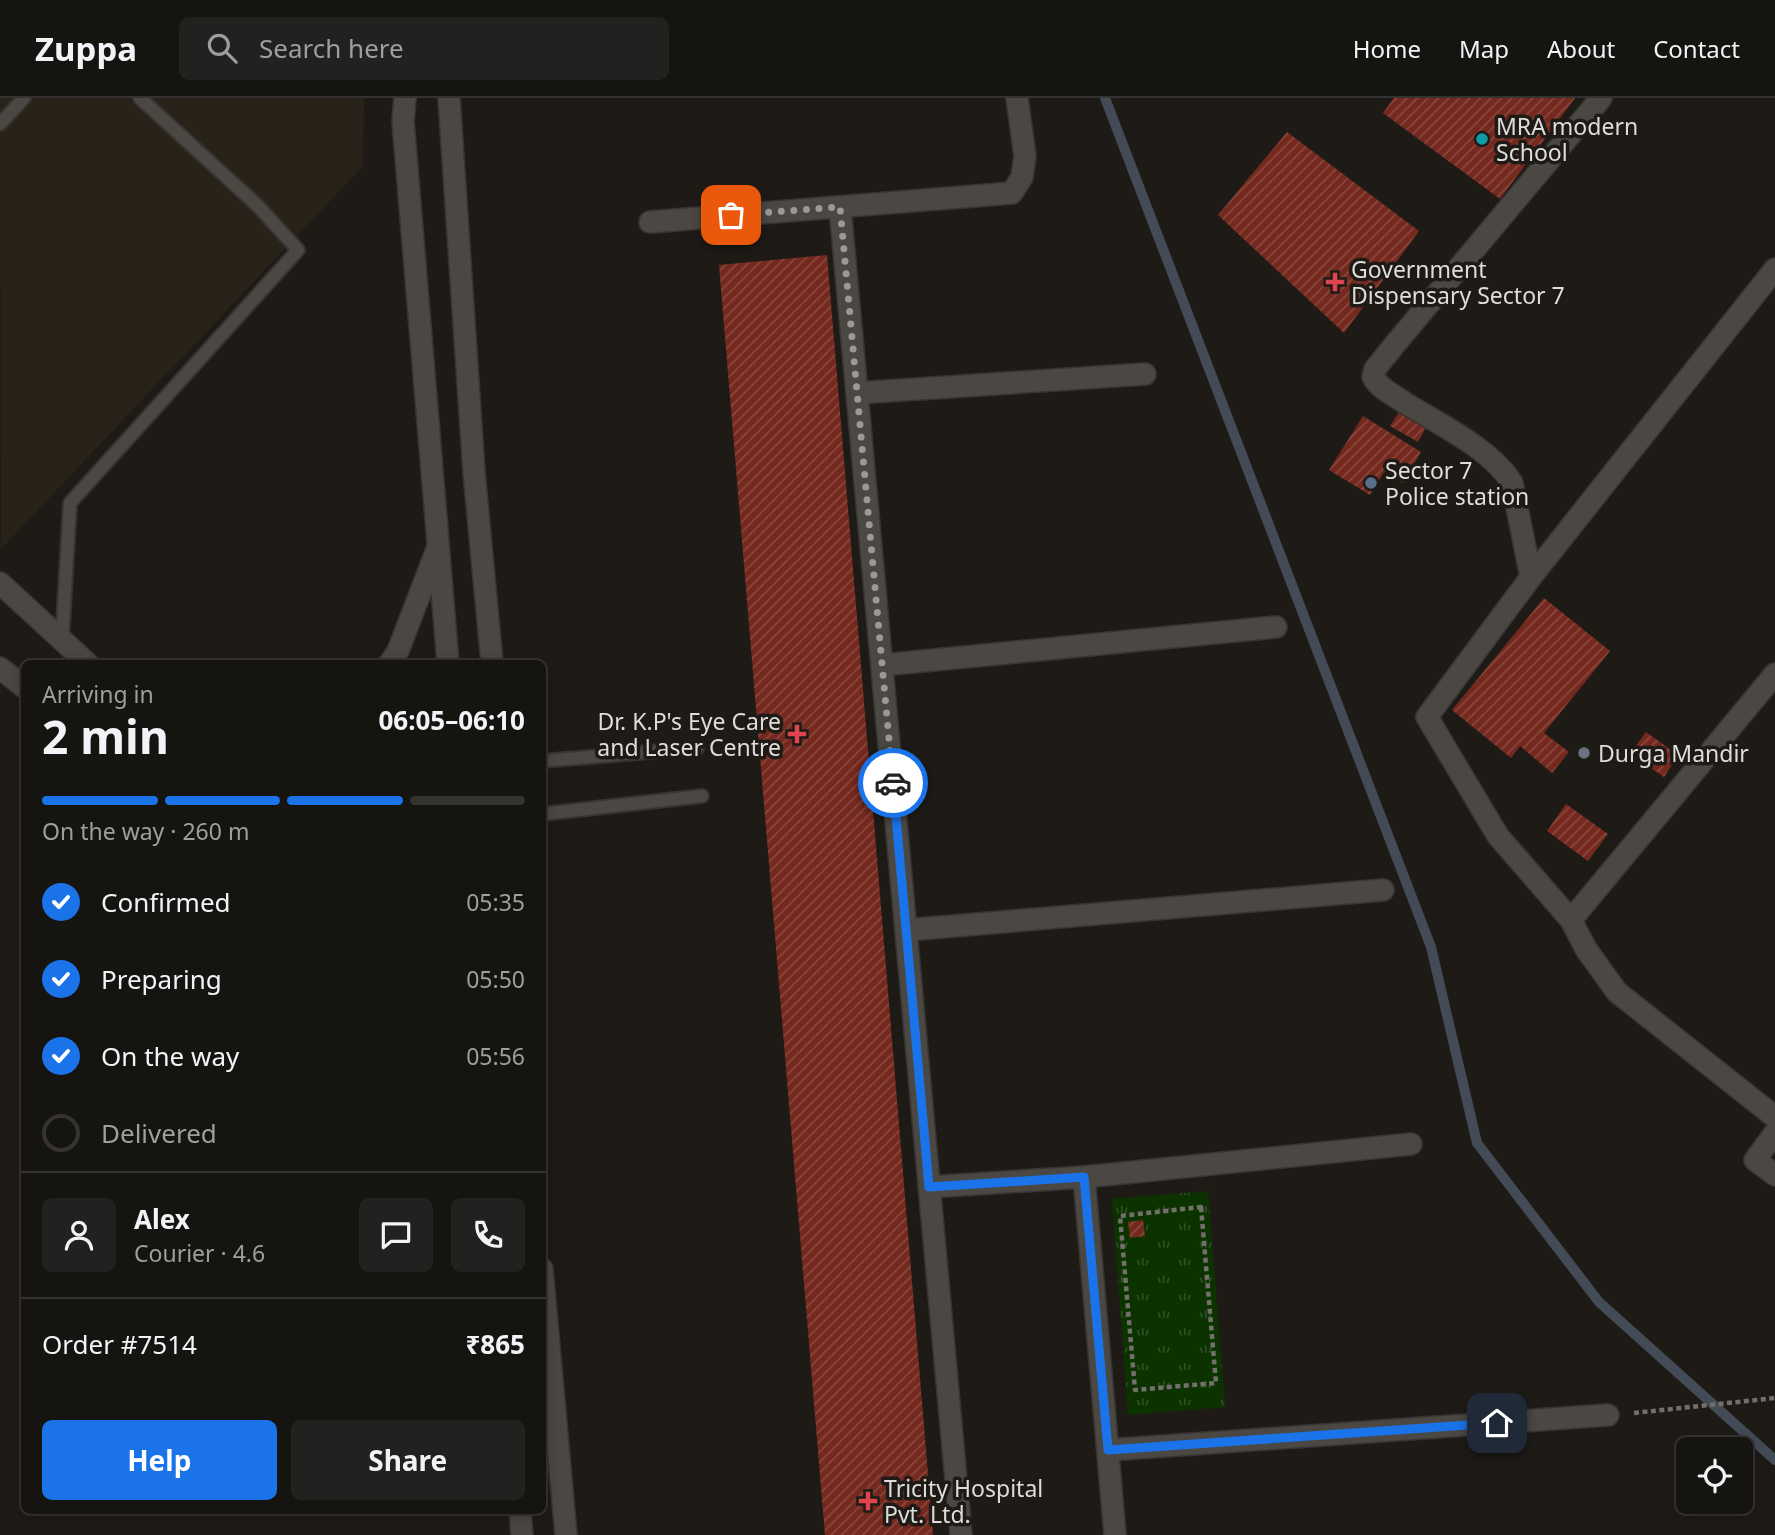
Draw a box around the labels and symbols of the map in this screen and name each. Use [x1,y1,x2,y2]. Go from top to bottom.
place label: MRA modern School [1496,110,1638,168]
marker: MRA modern School [1474,131,1490,147]
pin [701,185,761,245]
place label: Government Dispensary Sector 7 [1351,253,1565,311]
marker: Government Dispensary Sector 7 [1325,272,1345,292]
place label: Sector 7 Police station [1385,454,1529,512]
marker: Sector 7 Police station [1363,475,1379,491]
place label: Dr. K.P's Eye Care and Laser Centre [597,705,781,763]
marker: Dr. K.P's Eye Care and Laser Centre [787,724,807,744]
place label: Durga Mandir [1598,737,1749,769]
marker: Durga Mandir [1576,745,1592,761]
courier [858,748,928,818]
pin [1467,1393,1527,1453]
place label: Tricity Hospital Pvt. Ltd. [884,1472,1043,1530]
marker: Tricity Hospital Pvt. Ltd. [858,1491,878,1511]

